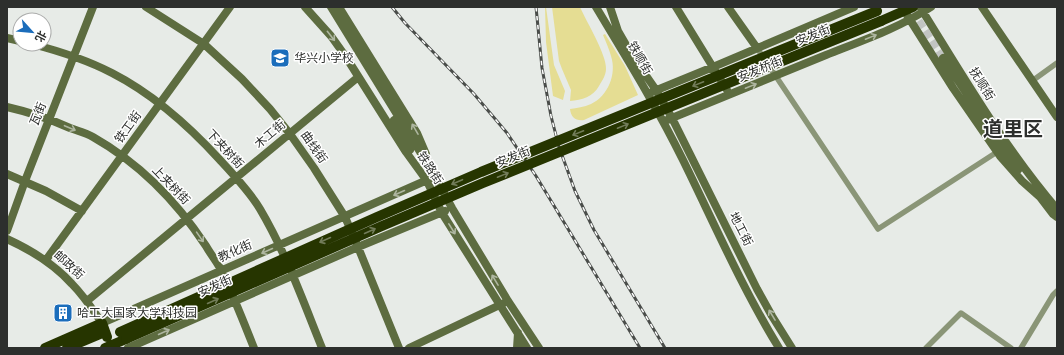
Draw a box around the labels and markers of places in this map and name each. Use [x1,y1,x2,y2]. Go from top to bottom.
school or university icon: 华兴小学校 [269,47,291,69]
place label: 华兴小学校 [294,48,354,67]
building icon: 哈工大国家大学科技园 [52,302,74,324]
place label: 哈工大国家大学科技园 [77,303,197,322]

